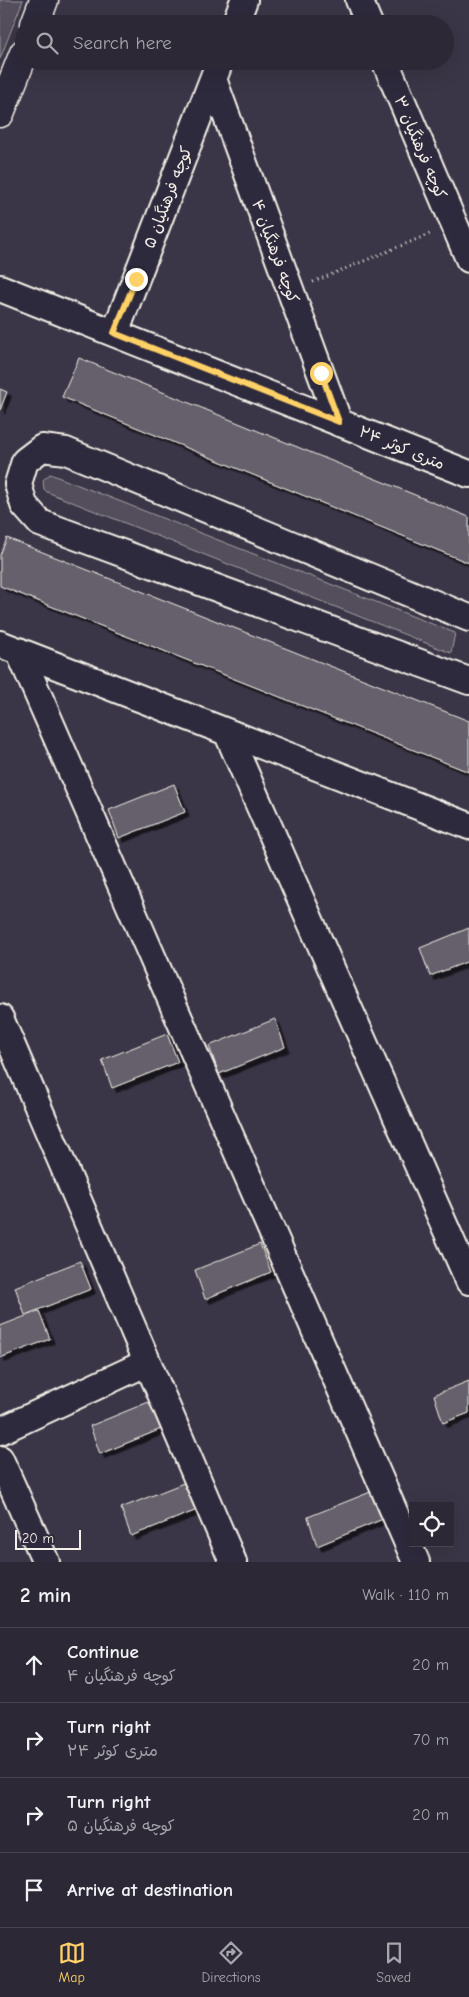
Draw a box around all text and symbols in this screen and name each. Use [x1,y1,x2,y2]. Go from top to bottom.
search box [15,15,454,70]
icon: search [33,29,61,57]
text: Search here [73,32,172,54]
street label: کوچه فرهنگیان ۳ [389,93,451,202]
street label: کوچه فرهنگیان ۵ [139,143,197,251]
street label: کوچه فرهنگیان ۴ [247,197,303,306]
route end [125,268,148,291]
route start [310,362,333,385]
street label: ۲۴ متری کوثر [356,423,447,474]
map controls [409,1502,454,1547]
button: locate [409,1502,454,1547]
scale bar [15,1527,81,1550]
text: 20 m [22,1530,54,1547]
text: 2 min [20,1583,71,1607]
text: Walk · 110 m [362,1586,449,1604]
text: Continue [67,1641,139,1663]
icon: ahead [20,1651,48,1679]
text: 20 m [412,1656,449,1674]
text: کوچه فرهنگیان ۴ [67,1667,176,1685]
text: Turn right [67,1716,151,1738]
icon: right [20,1726,48,1754]
text: 70 m [413,1731,449,1749]
text: ۲۴ متری کوثر [67,1742,158,1760]
text: Turn right [67,1791,151,1813]
icon: right [20,1801,48,1829]
text: 20 m [412,1806,449,1824]
text: کوچه فرهنگیان ۵ [67,1817,175,1835]
icon: arrive [20,1876,48,1904]
text: Arrive at destination [67,1879,233,1901]
tab: Map [58,1939,86,1986]
tab: Directions [201,1939,261,1986]
tab: Saved [376,1939,411,1986]

